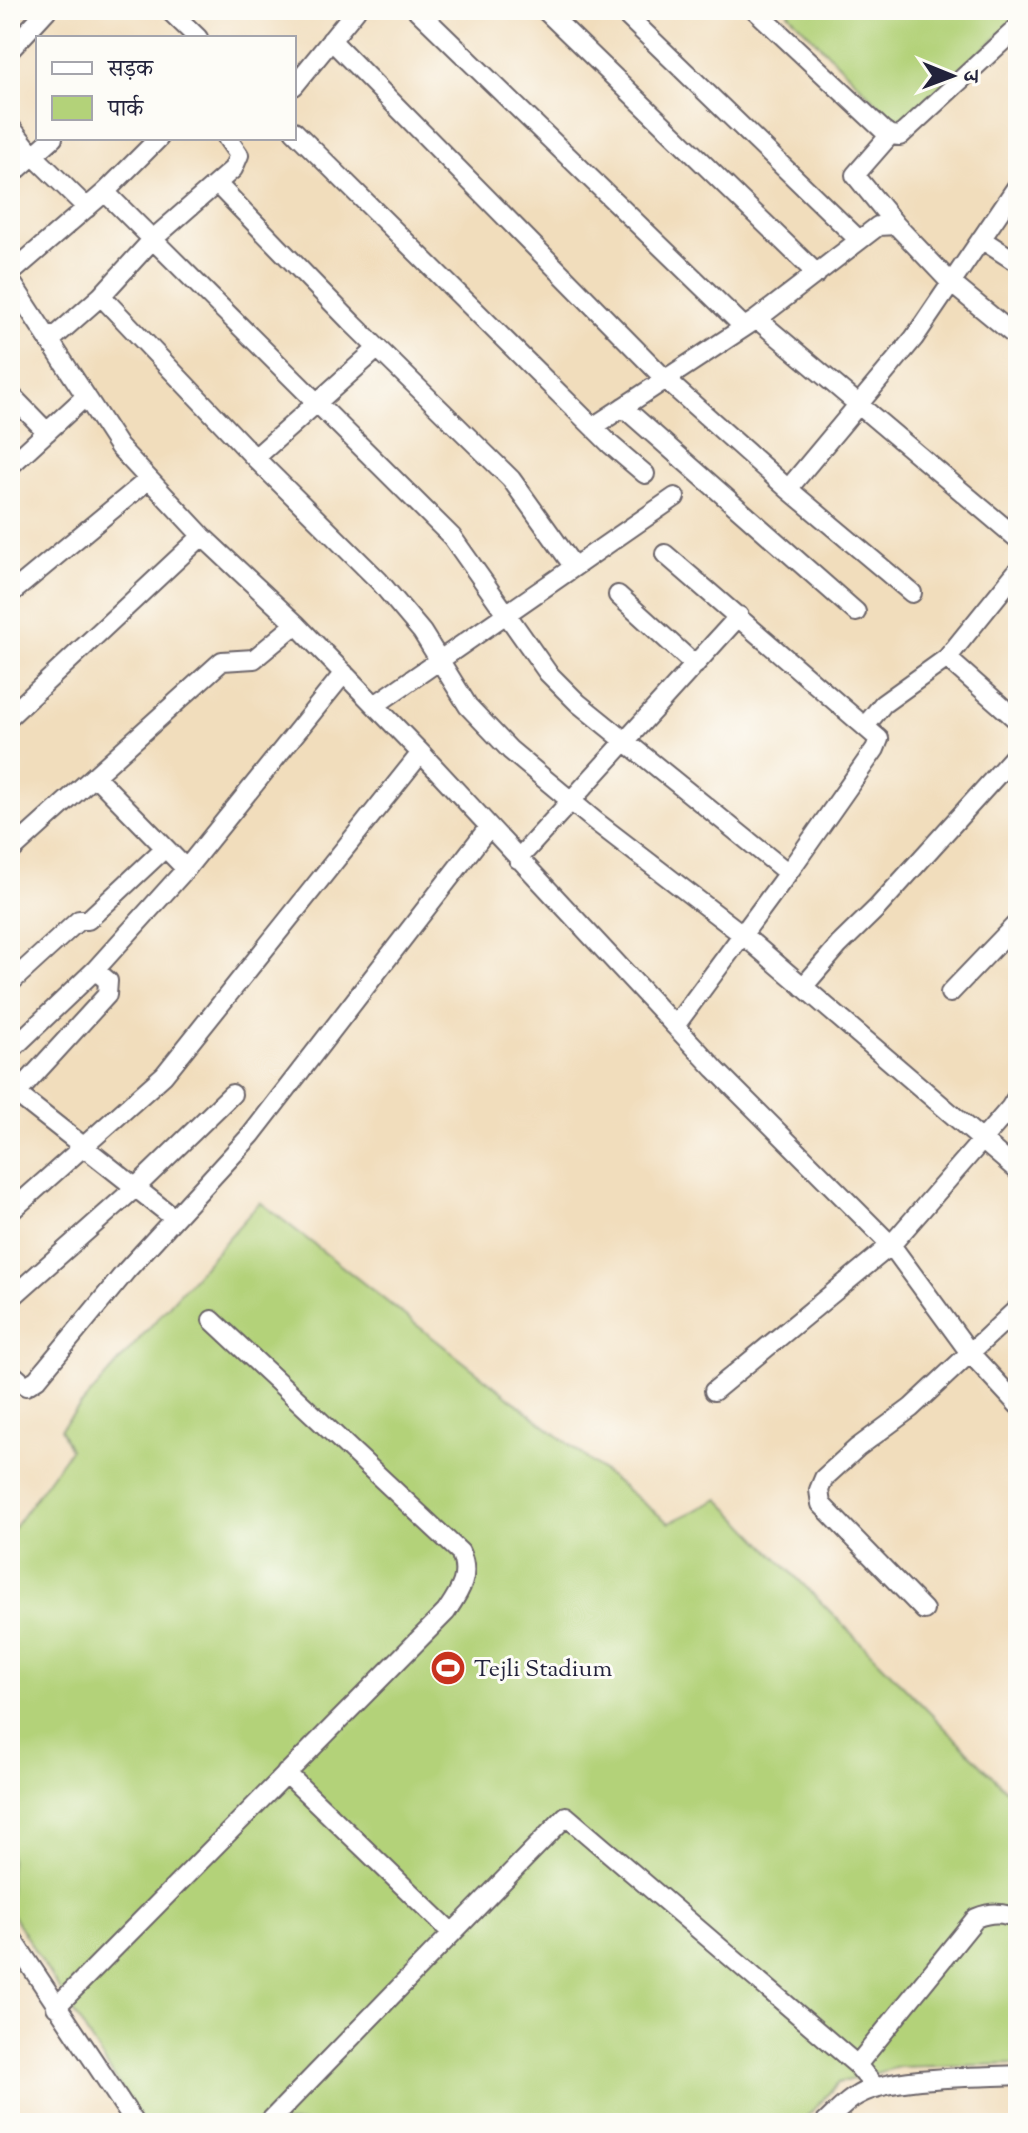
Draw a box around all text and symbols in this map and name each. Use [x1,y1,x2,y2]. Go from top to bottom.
legend [36,36,296,140]
north arrow [912,36,992,116]
text: सड़क [107,53,155,87]
text: उ [953,68,985,84]
text: पार्क [107,93,145,127]
sports icon: Tejli Stadium [429,1649,467,1687]
place label: Tejli Stadium [474,1653,612,1687]

